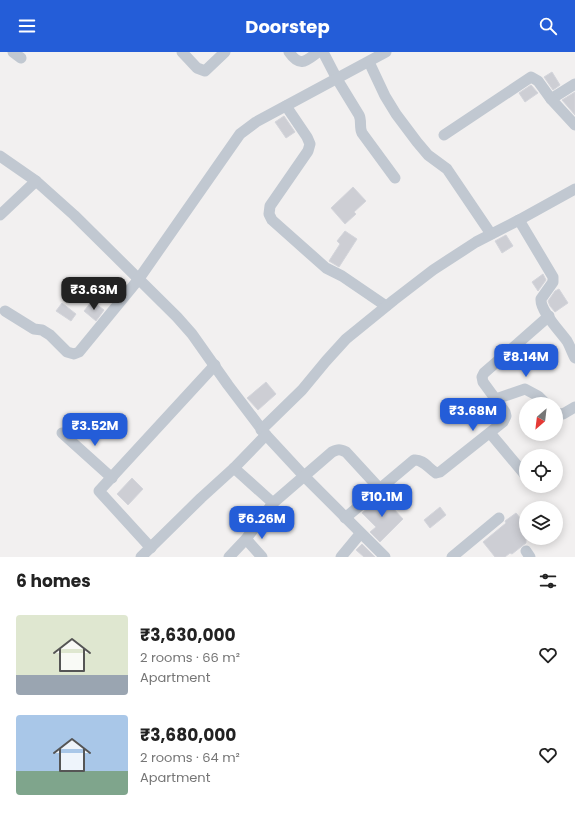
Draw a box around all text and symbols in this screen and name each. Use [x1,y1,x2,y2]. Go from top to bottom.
text: Doorstep [245,14,330,39]
icon: menu [16,15,38,37]
icon: search [537,15,559,37]
pin: ₹3.63M [61,277,127,311]
text: ₹3.63M [70,280,118,299]
pin: ₹8.14M [493,344,559,378]
text: ₹8.14M [503,347,549,366]
north arrow [519,397,563,441]
map controls [519,397,563,545]
pin: ₹3.68M [440,398,506,432]
text: ₹3.68M [449,401,497,420]
pin: ₹3.52M [62,413,128,447]
text: ₹3.52M [71,416,119,435]
button: locate [519,449,563,493]
pin: ₹10.1M [349,484,415,518]
text: ₹10.1M [361,487,403,506]
button: layers [519,501,563,545]
pin: ₹6.26M [229,506,295,540]
text: ₹6.26M [238,509,286,528]
text: 6 homes [16,569,91,593]
icon: filters [537,570,559,592]
text: ₹3,630,000 [140,623,236,647]
icon: home [48,631,96,679]
icon: heart [537,644,559,666]
text: 2 rooms · 66 m² [140,648,240,667]
text: Apartment [140,668,210,687]
text: ₹3,680,000 [140,723,236,747]
icon: home [48,731,96,779]
icon: heart [537,744,559,766]
text: 2 rooms · 64 m² [140,748,240,767]
text: Apartment [140,768,210,787]

